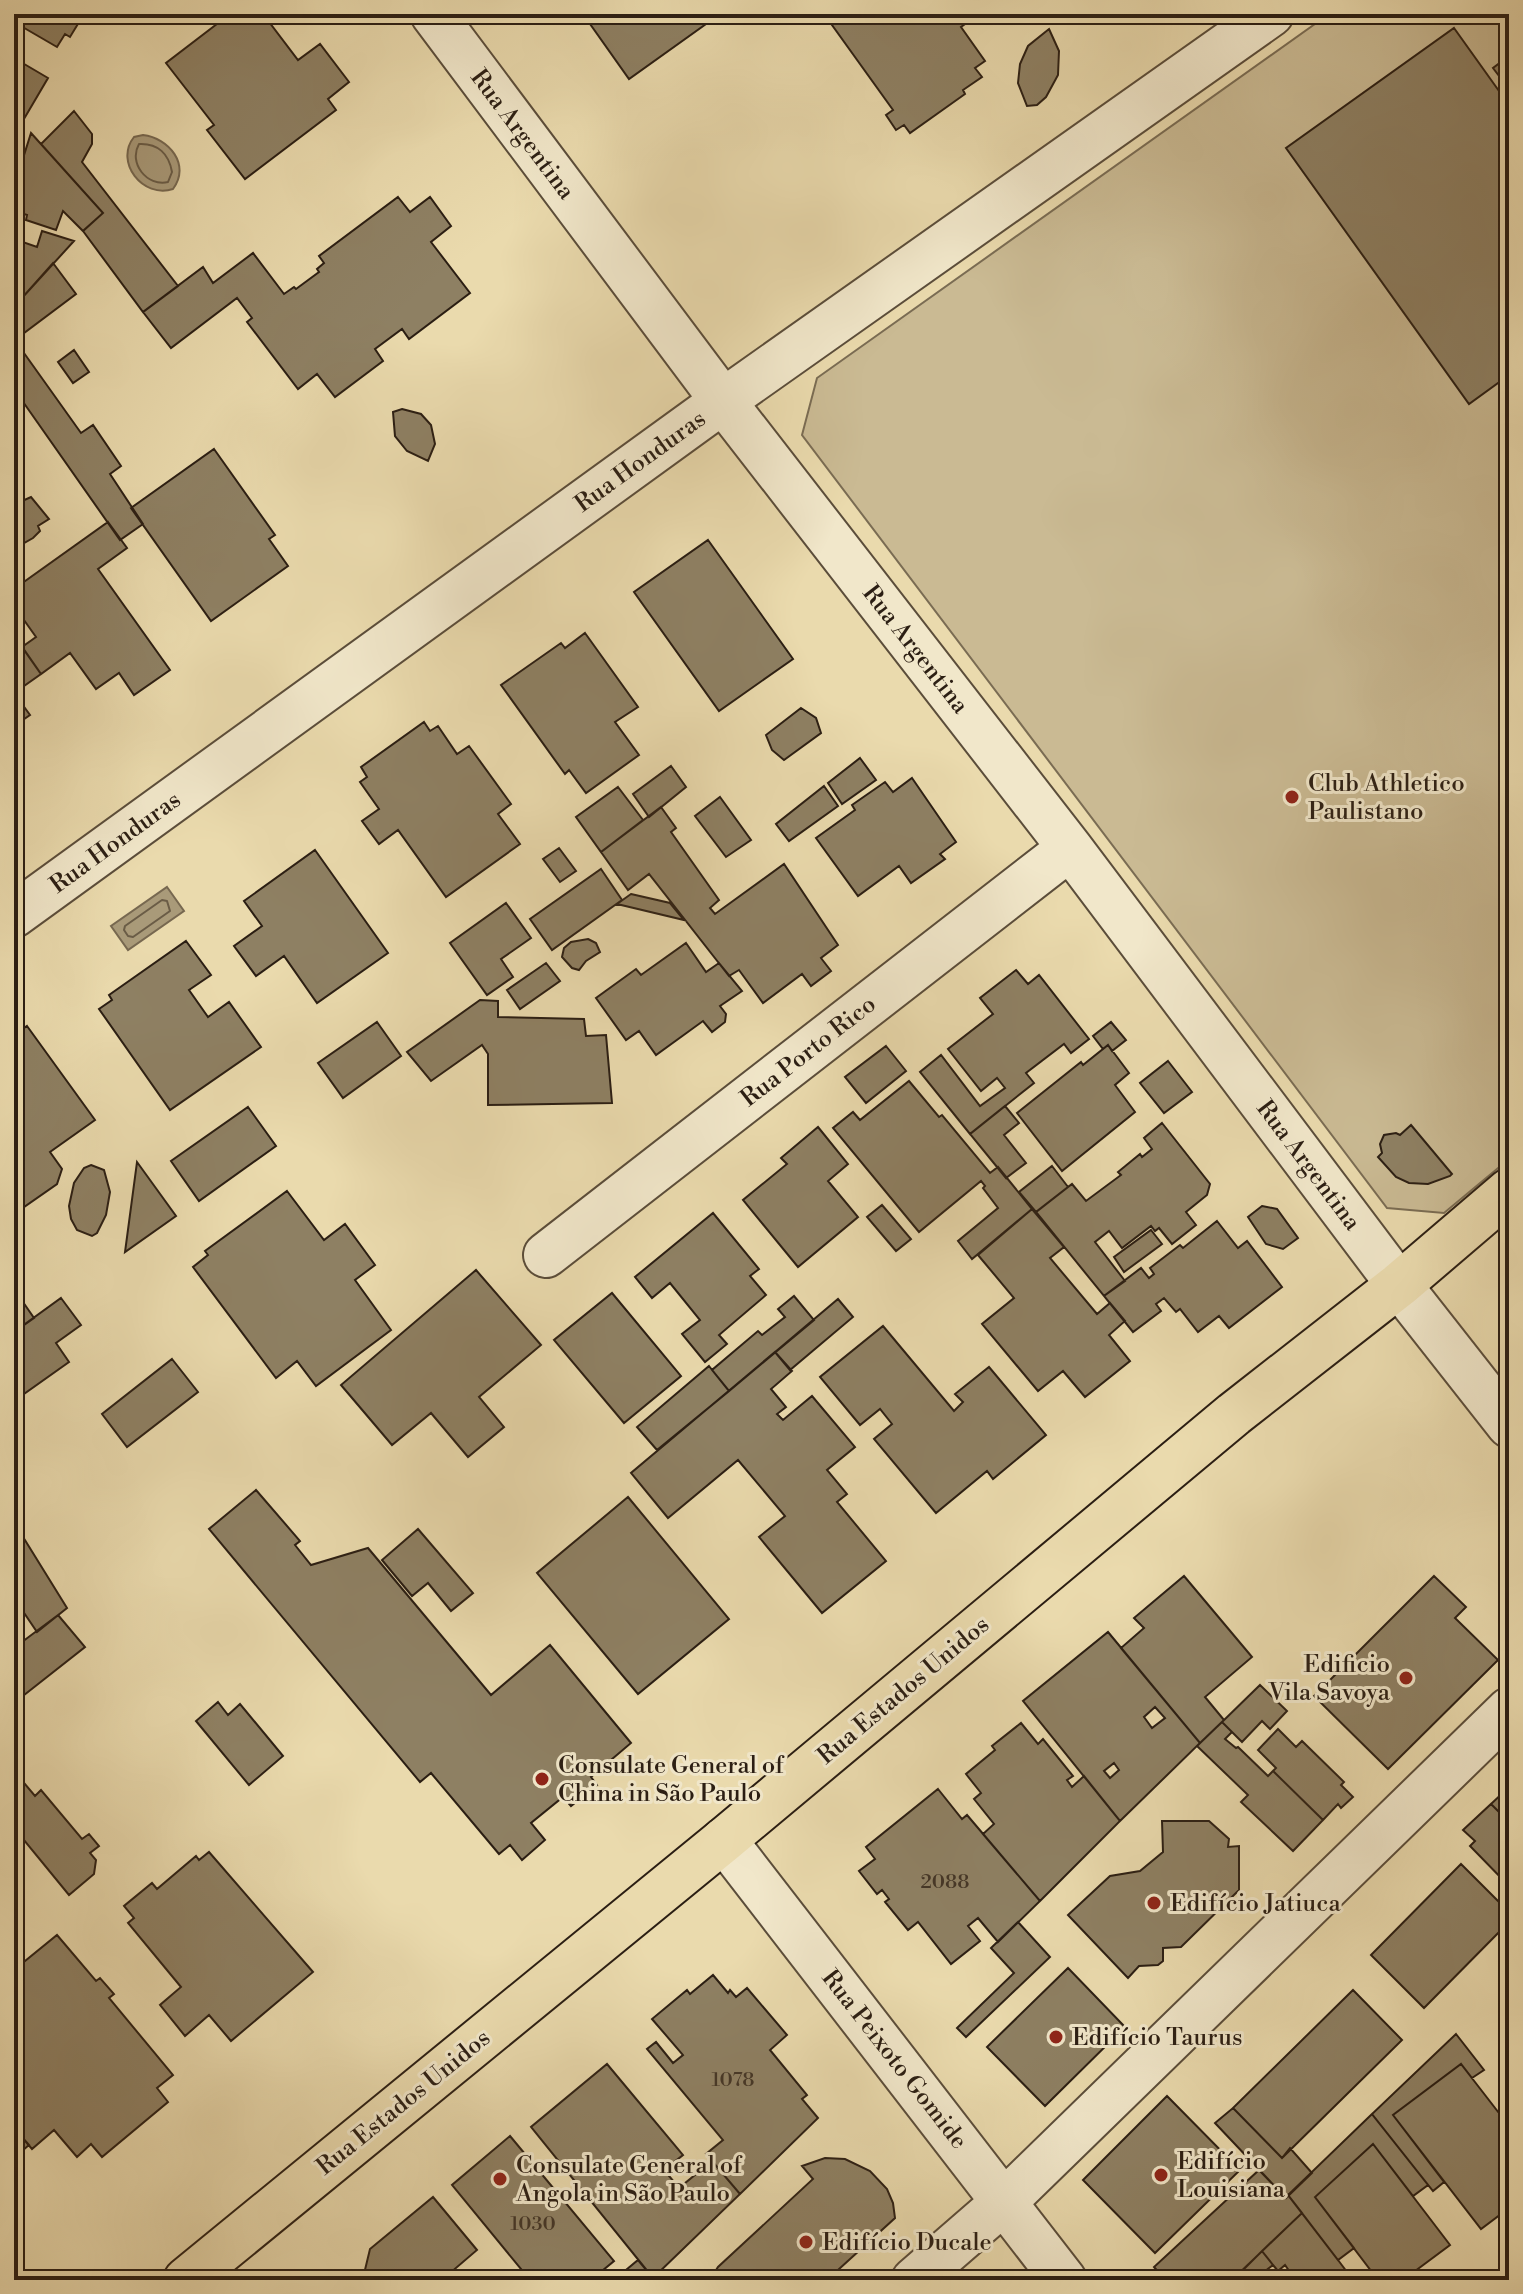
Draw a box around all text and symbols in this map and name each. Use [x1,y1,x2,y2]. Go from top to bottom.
street label: Rua Argentina [463,64,581,206]
street label: Rua Honduras [569,404,712,519]
street label: Rua Argentina [856,579,975,721]
place label: Club Athletico Paulistano [1308,769,1465,827]
street label: Rua Honduras [44,785,187,900]
marker: Club Athletico Paulistano [1283,788,1301,806]
street label: Rua Porto Rico [735,990,882,1114]
street label: Rua Argentina [1249,1095,1367,1237]
street label: Rua Estados Unidos [812,1610,996,1771]
place label: Edificio Vila Savoya [1267,1650,1391,1708]
marker: Edificio Vila Savoya [1397,1669,1415,1687]
place label: Consulate General of China in São Paulo [558,1751,785,1809]
marker: Consulate General of China in São Paulo [533,1770,551,1788]
house number: 2088 [920,1870,970,1895]
place label: Edifício Jatiuca [1170,1889,1341,1919]
marker: Edifício Jatiuca [1145,1894,1163,1912]
street label: Rua Peixoto Gomide [815,1964,974,2155]
street label: Rua Estados Unidos [311,2023,497,2182]
place label: Edifício Taurus [1072,2023,1242,2053]
marker: Edifício Taurus [1047,2028,1065,2046]
house number: 1078 [712,2068,754,2093]
place label: Edifício Louisiana [1177,2147,1286,2205]
place label: Consulate General of Angola in São Paulo [515,2151,743,2209]
marker: Edifício Louisiana [1152,2166,1170,2184]
marker: Consulate General of Angola in São Paulo [491,2170,509,2188]
house number: 1030 [510,2212,556,2237]
place label: Edifício Ducale [822,2228,992,2258]
marker: Edifício Ducale [797,2233,815,2251]

